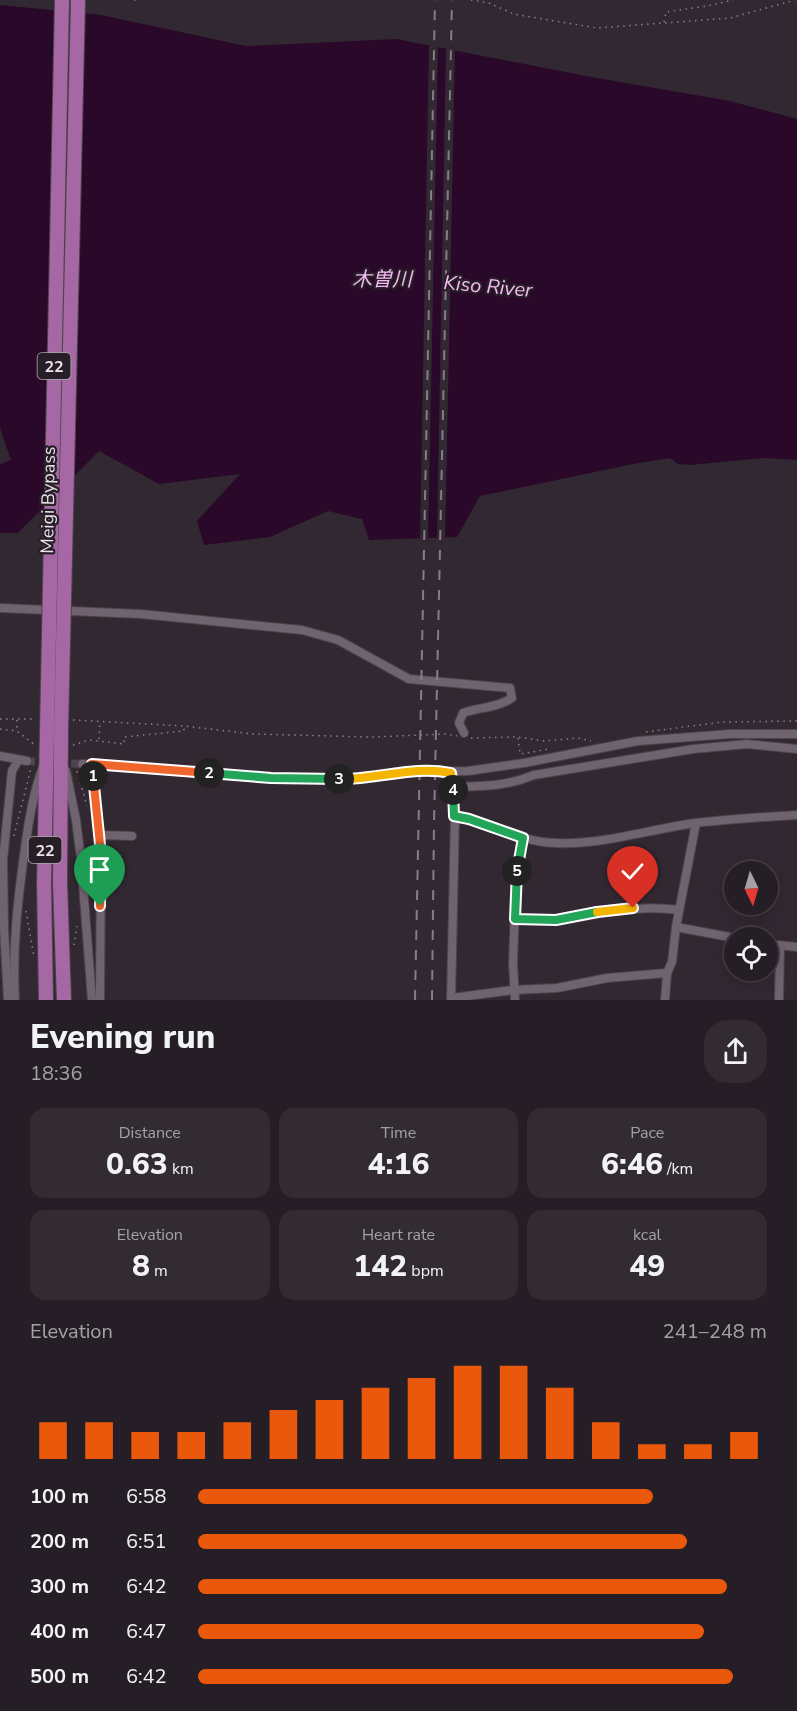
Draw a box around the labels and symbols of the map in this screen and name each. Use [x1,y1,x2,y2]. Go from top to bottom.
water label: 木曽川 [352,266,414,293]
water label: Kiso River [442,269,534,304]
road number: 22 [38,353,70,379]
street label: Meigi Bypass [35,446,61,554]
pin: 2 [194,758,224,788]
pin: 1 [78,761,108,791]
pin: 3 [324,764,354,794]
pin: 4 [438,775,468,805]
road number: 22 [28,837,62,863]
pin [74,844,125,906]
pin [607,846,658,908]
pin: 5 [502,856,532,886]
north arrow [724,861,778,915]

